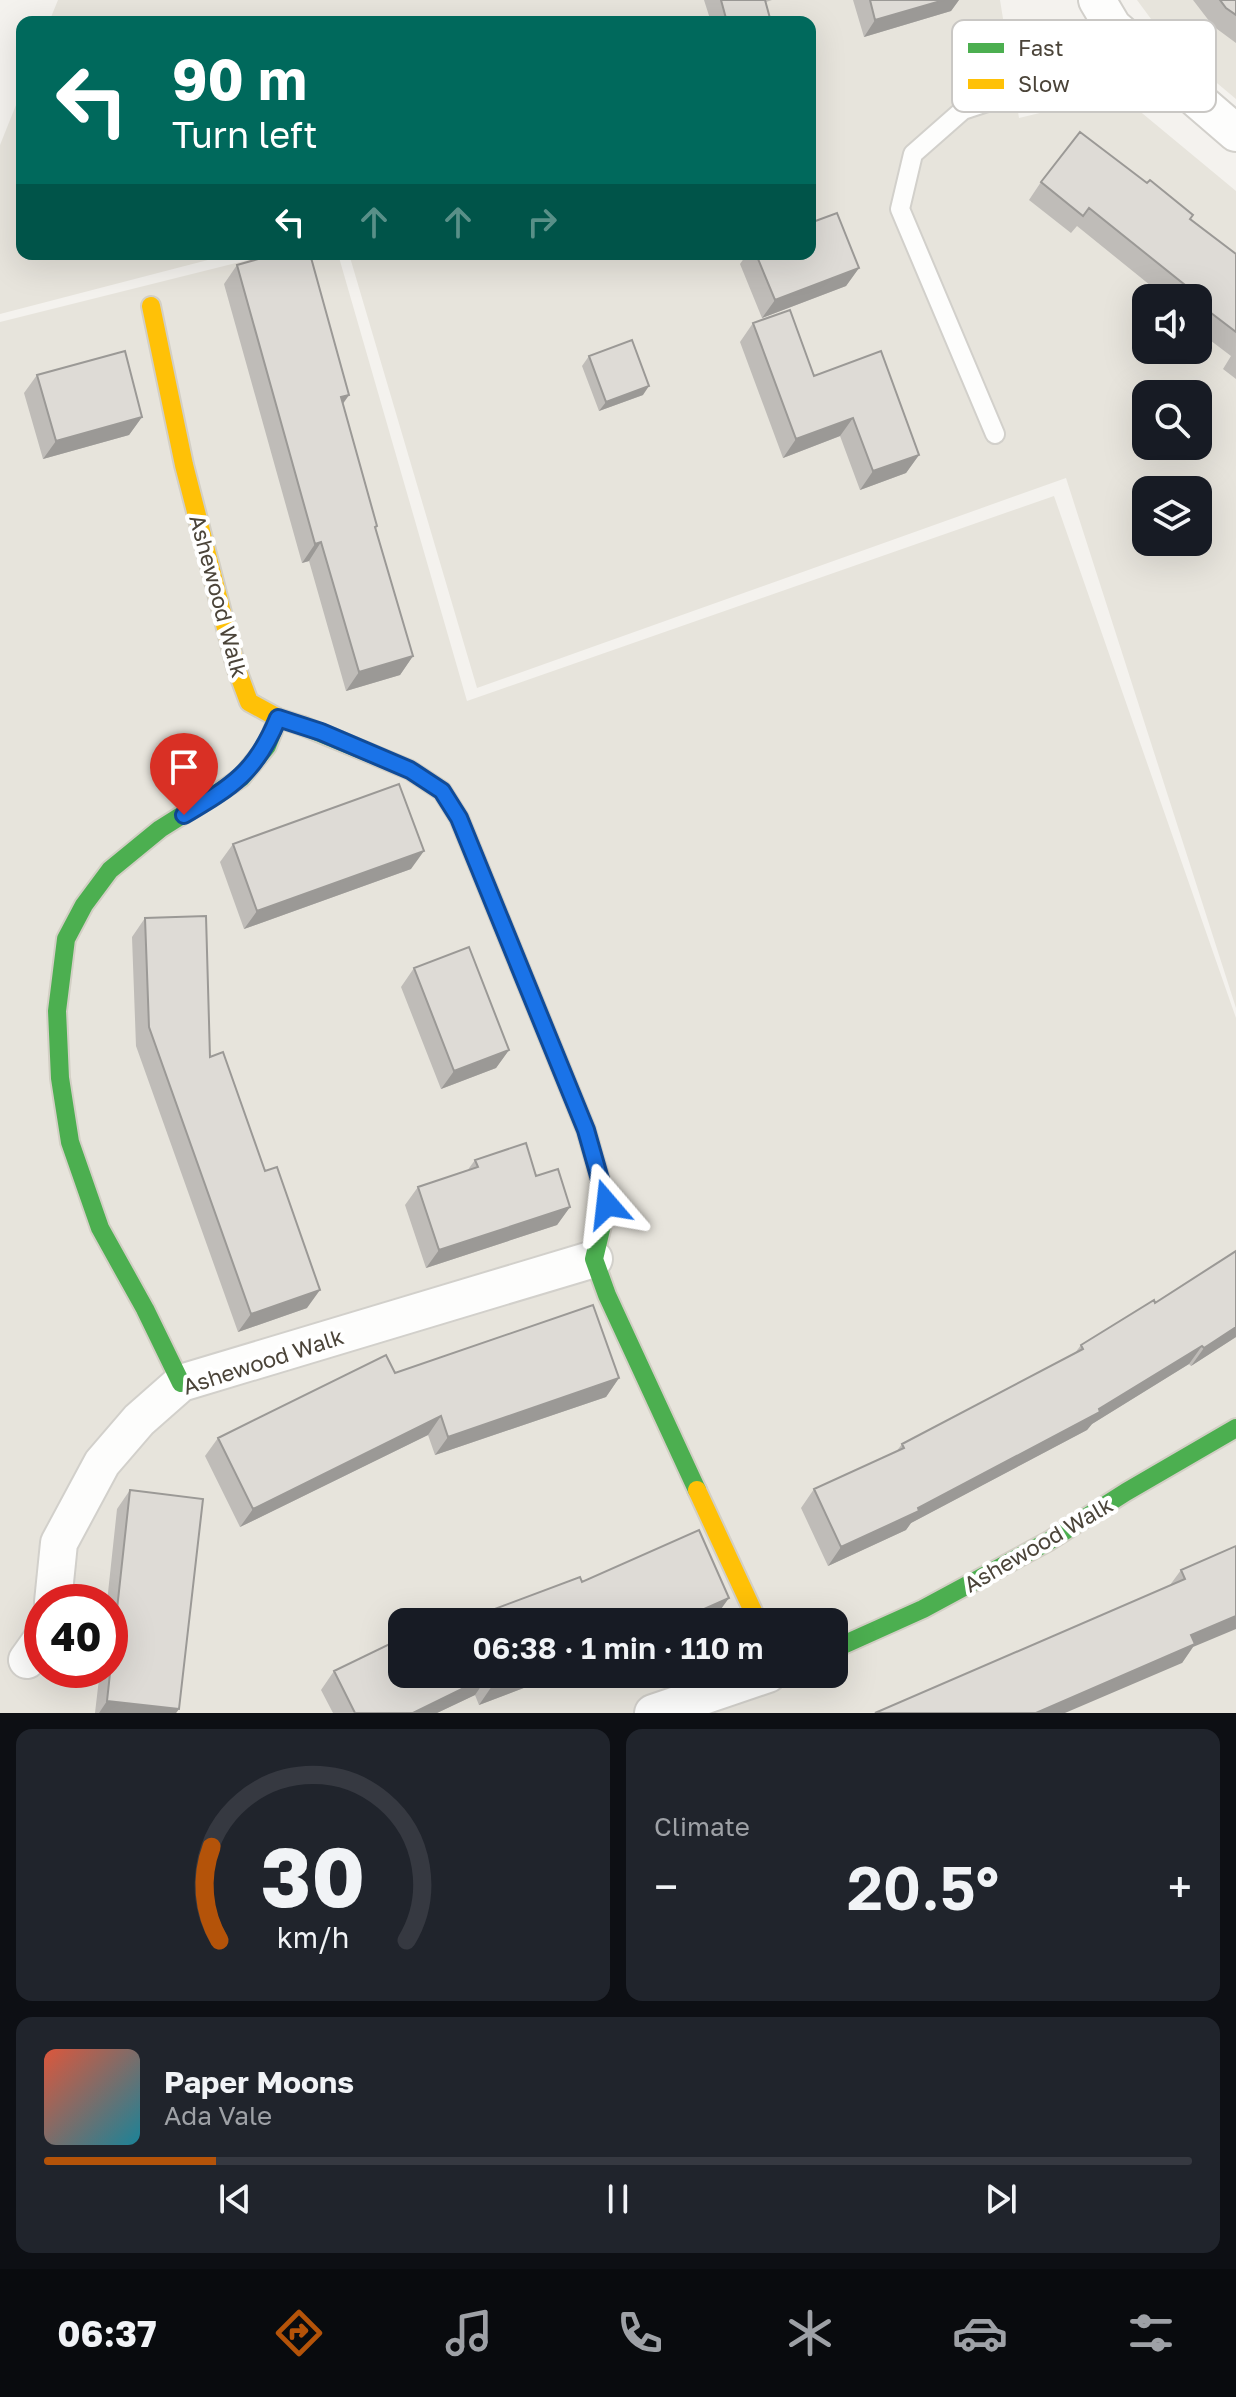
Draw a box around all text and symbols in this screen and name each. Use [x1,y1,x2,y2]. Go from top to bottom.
legend [952,20,1216,112]
text: Fast [1018,34,1064,61]
text: 90 m [172,45,307,112]
icon: left [40,48,144,152]
text: Slow [1018,70,1070,97]
text: Turn left [172,113,318,156]
icon: left [268,200,312,244]
icon: ahead [352,200,396,244]
icon: ahead [436,200,480,244]
icon: right [520,200,564,244]
map controls [1132,284,1212,556]
button: sound [1132,284,1212,364]
button: search [1132,380,1212,460]
button: layers [1132,476,1212,556]
street label: Ashewood Walk [184,512,254,680]
pin [150,733,218,815]
icon: arrive [162,745,206,789]
position arrow [565,1162,649,1246]
street label: Ashewood Walk [179,1322,347,1400]
street label: Ashewood Walk [959,1490,1117,1598]
speed limit sign: 40 [24,1584,128,1688]
text: 06:38 · 1 min · 110 m [472,1630,764,1666]
text: Climate [654,1811,750,1842]
text: 30 [261,1825,365,1925]
text: 20.5° [847,1851,999,1923]
text: − [654,1860,678,1913]
text: + [1168,1860,1192,1913]
text: km/h [277,1920,349,1954]
text: Paper Moons [164,2064,354,2100]
text: Ada Vale [164,2100,272,2131]
icon: previous [213,2177,257,2221]
icon: pause [596,2177,640,2221]
icon: next [979,2177,1023,2221]
icon: directions [271,2305,327,2361]
icon: music [441,2305,497,2361]
icon: phone [612,2305,668,2361]
icon: climate [782,2305,838,2361]
icon: car [952,2305,1008,2361]
icon: filters [1123,2305,1179,2361]
text: 06:37 [57,2312,157,2355]

